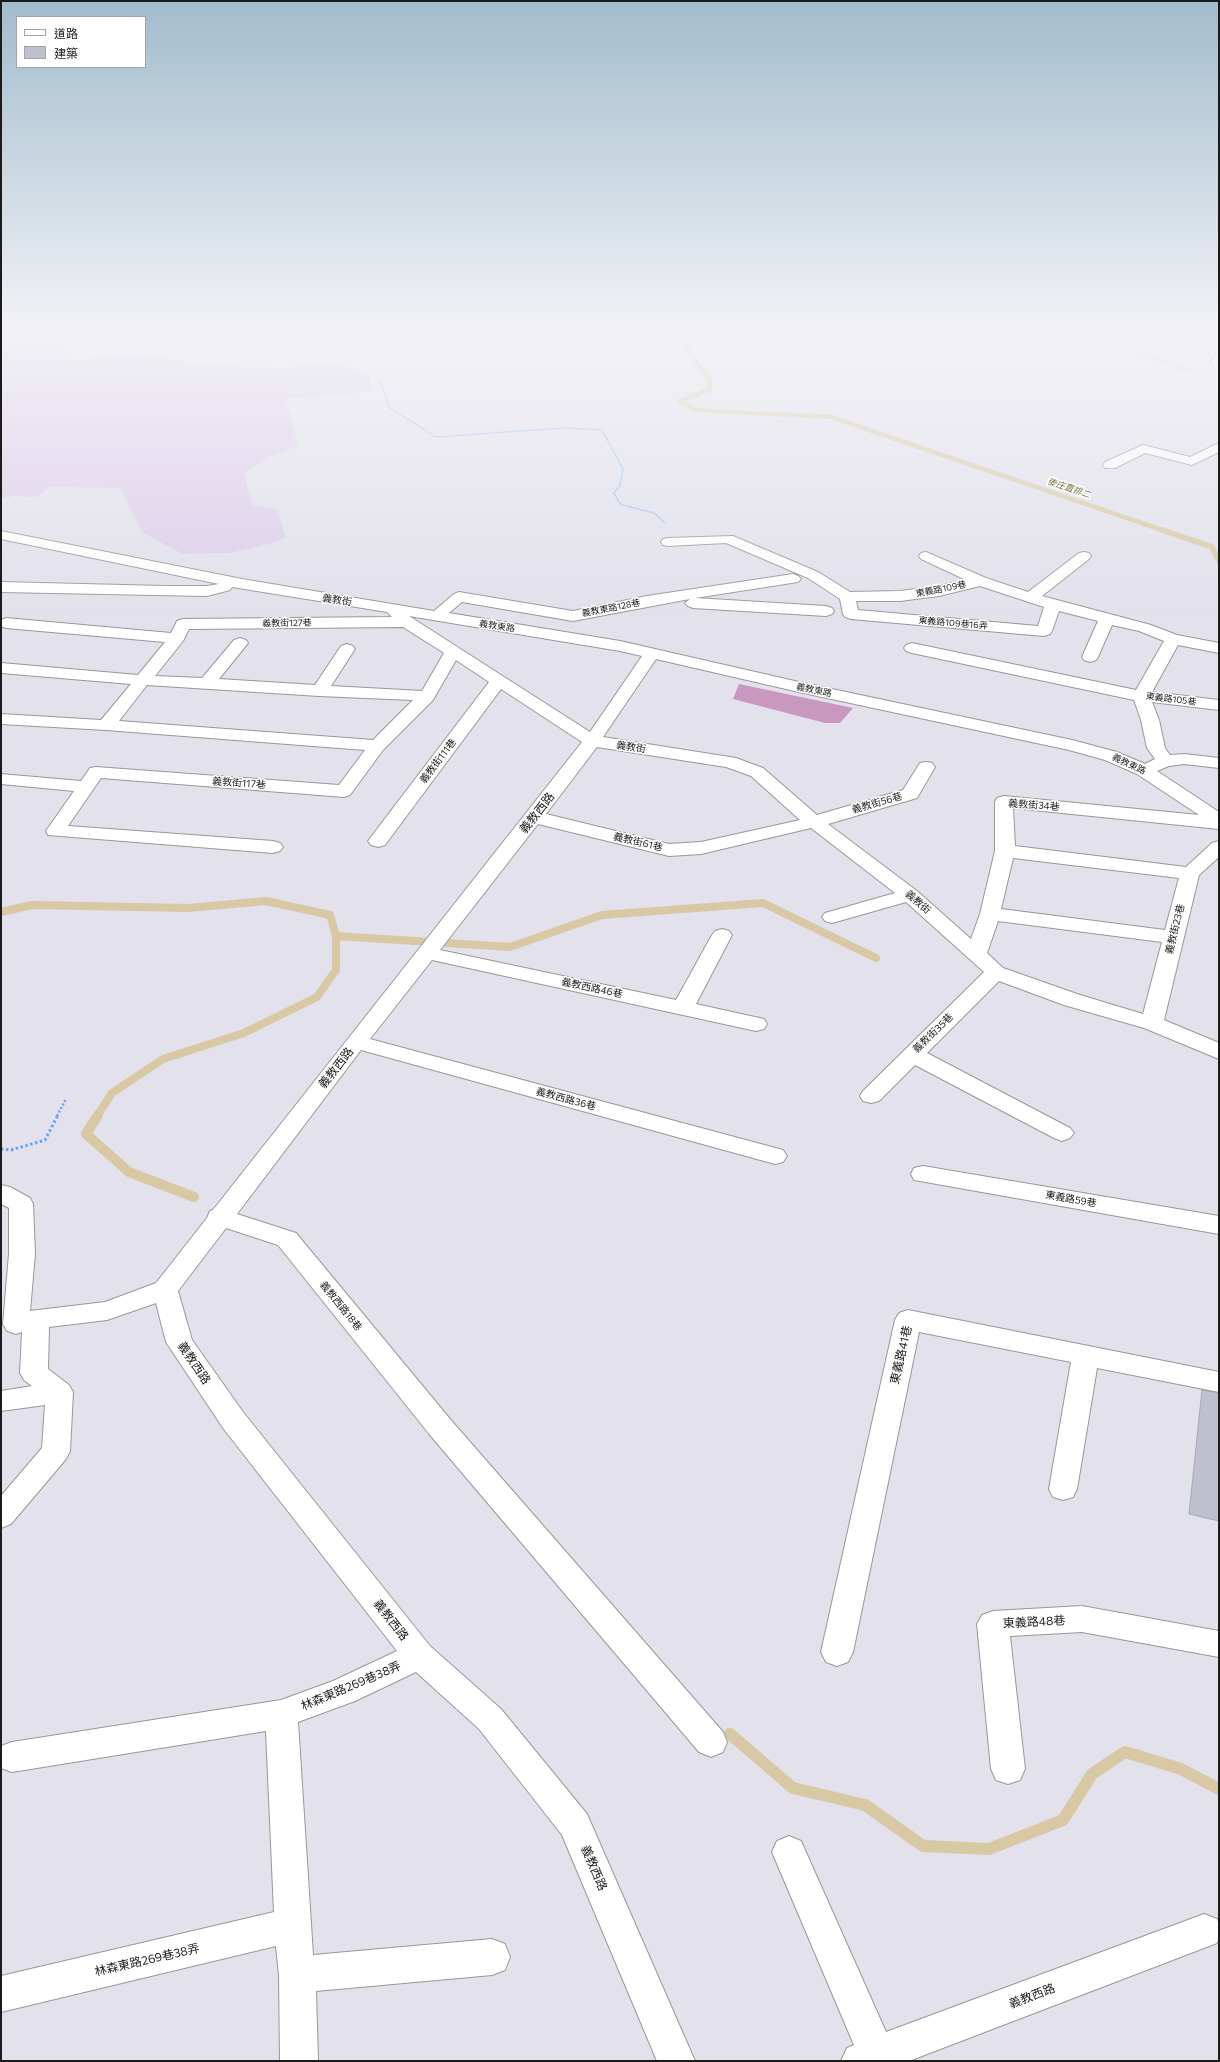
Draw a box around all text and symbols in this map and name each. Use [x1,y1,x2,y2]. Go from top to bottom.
legend [16,16,146,68]
text: 道路 [54,26,78,40]
text: 建築 [54,46,78,60]
water label: 後庄直排二 [1046,476,1092,500]
street label: 東義路109巷 [915,579,967,599]
street label: 義教街 [321,592,353,608]
street label: 義教東路128巷 [581,597,641,619]
street label: 東義路109巷16弄 [918,615,988,631]
street label: 義教街127巷 [262,617,312,629]
street label: 義教東路 [478,618,516,634]
street label: 義教東路 [795,681,833,699]
street label: 東義路105巷 [1145,691,1197,707]
street label: 義教街111巷 [417,736,459,786]
street label: 義教街 [615,739,647,755]
street label: 義教東路 [1110,751,1148,777]
street label: 義教街117巷 [212,775,266,791]
street label: 義教西路 [517,790,557,836]
street label: 義教街56巷 [850,790,904,816]
street label: 義教街34巷 [1008,797,1060,813]
street label: 義教街61巷 [612,830,664,854]
street label: 義教街 [903,888,933,916]
street label: 義教街23巷 [1163,903,1187,955]
street label: 義教西路46巷 [560,976,624,1000]
street label: 義教街35巷 [910,1011,956,1055]
street label: 義教西路 [316,1045,356,1091]
street label: 義教西路36巷 [535,1085,597,1113]
street label: 東義路59巷 [1044,1189,1098,1209]
street label: 義教西路18巷 [317,1279,365,1333]
street label: 東義路41巷 [887,1324,915,1386]
street label: 義教西路 [175,1339,213,1387]
street label: 義教西路 [371,1597,411,1643]
street label: 東義路48巷 [1002,1613,1066,1631]
street label: 林森東路269巷38弄 [299,1658,403,1714]
street label: 義教西路 [578,1843,610,1893]
street label: 林森東路269巷38弄 [93,1941,201,1979]
street label: 義教西路 [1007,1981,1057,2011]

